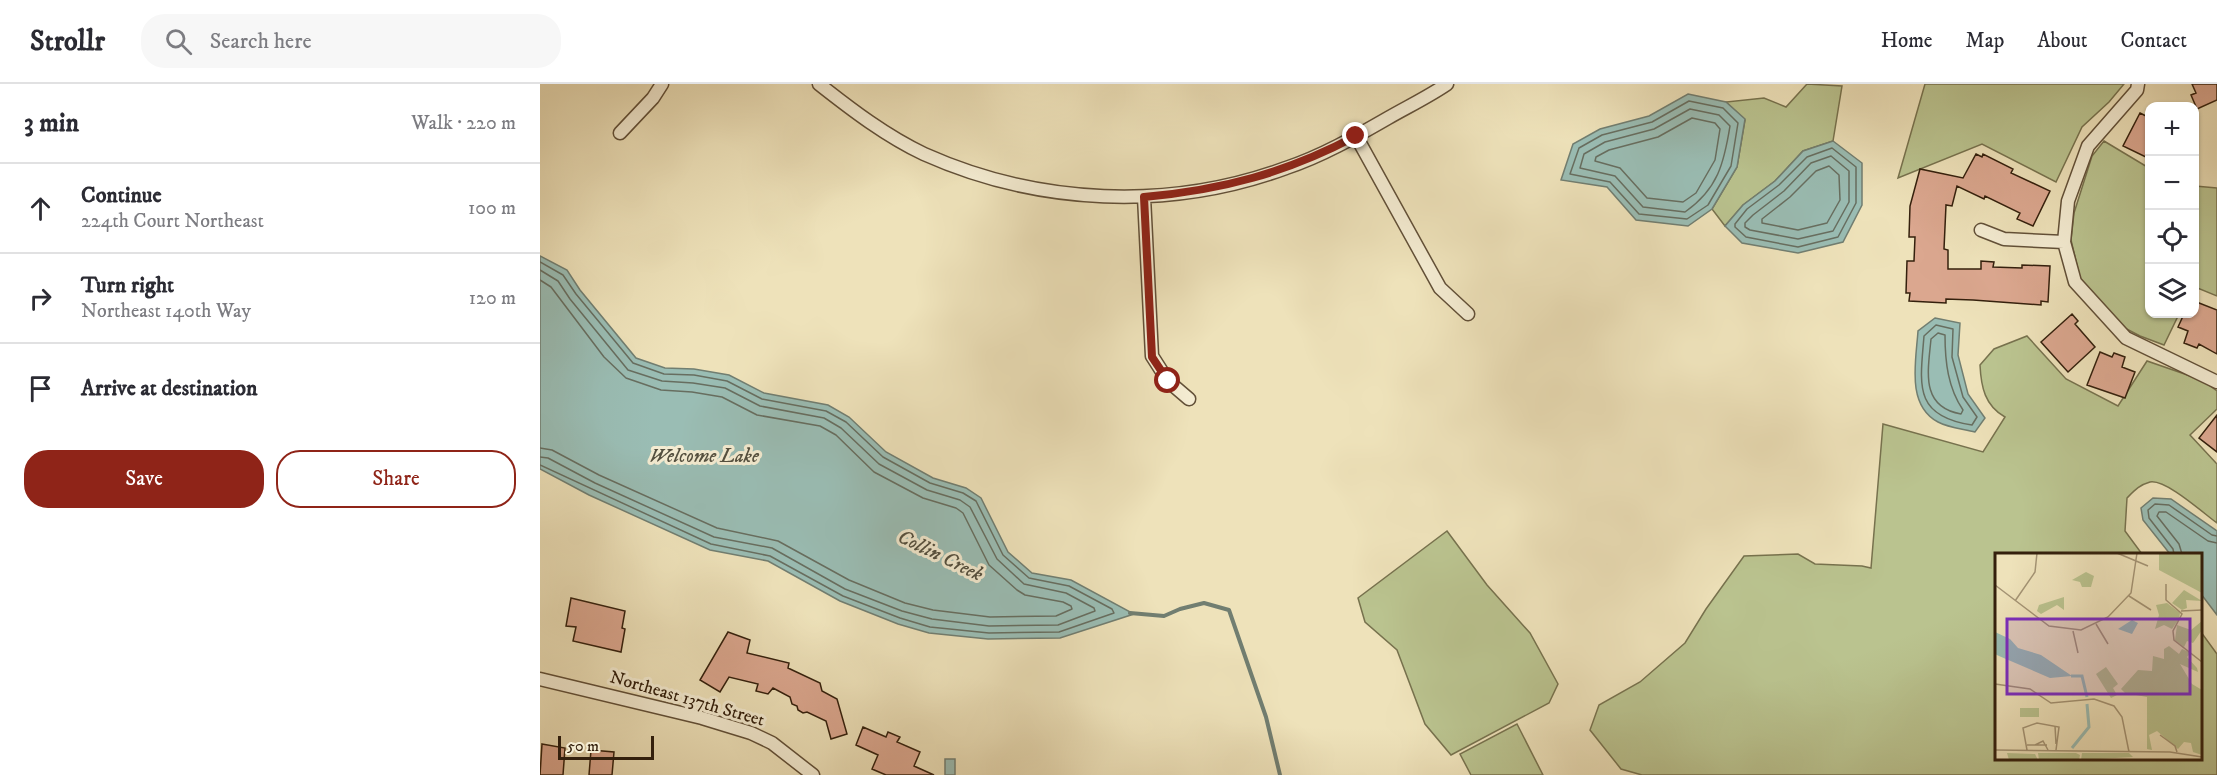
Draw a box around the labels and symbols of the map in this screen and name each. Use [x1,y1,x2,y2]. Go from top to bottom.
route end [1342,122,1368,148]
route start [1154,367,1180,393]
water label: Welcome Lake [649,444,760,469]
water label: Collin Creek [893,525,987,588]
inset map [1995,553,2202,760]
street label: Northeast 137th Street [607,666,767,732]
scale bar [558,733,654,760]

